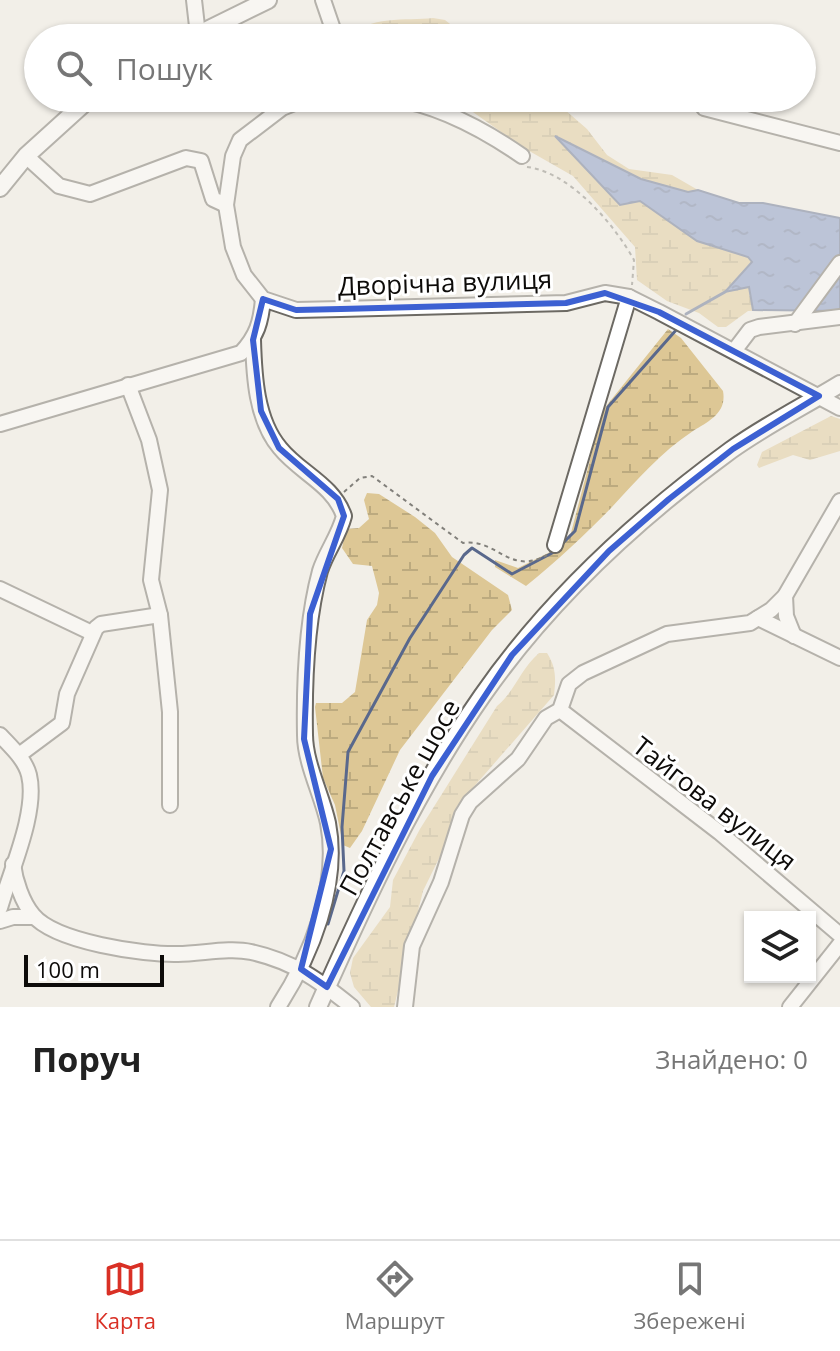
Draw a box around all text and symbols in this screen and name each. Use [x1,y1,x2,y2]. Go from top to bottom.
search box [24,24,816,112]
icon: search [52,46,96,90]
text: Пошук [116,48,213,89]
street label: Дворічна вулиця [337,260,553,304]
street label: Полтавське шосе [330,692,468,902]
street label: Тайгова вулиця [626,728,804,878]
map controls [744,911,816,983]
button: layers [744,911,816,983]
scale bar [24,951,164,987]
text: 100 m [36,954,100,984]
text: Поруч [32,1036,142,1082]
text: Знайдено: 0 [655,1041,808,1077]
tab: Карта [94,1257,156,1335]
tab: Маршрут [345,1257,445,1335]
tab: Збережені [634,1257,746,1335]

